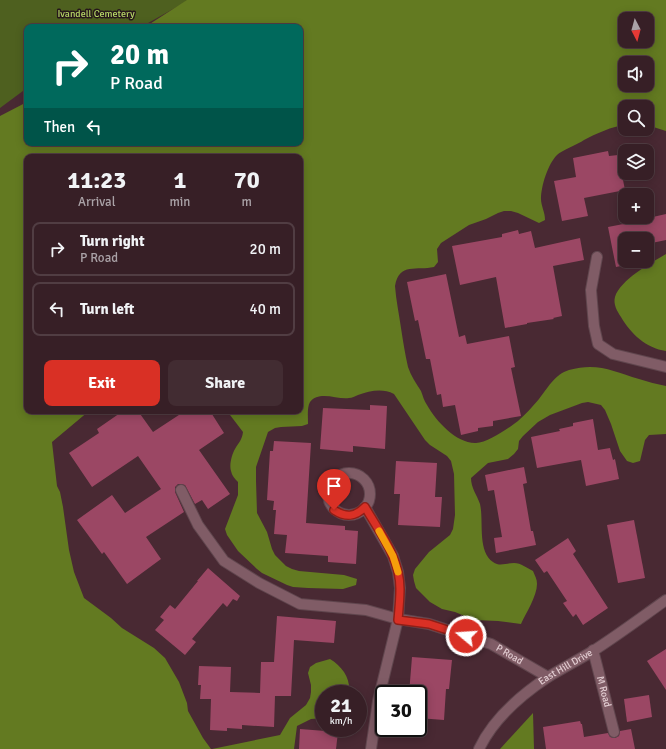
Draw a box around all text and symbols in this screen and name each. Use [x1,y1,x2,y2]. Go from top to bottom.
park label: Ivandell Cemetery [57,8,135,20]
north arrow [618,12,654,48]
map controls [618,12,654,268]
text: 20 m [110,38,169,72]
icon: right [44,40,96,92]
button: sound [618,56,654,92]
text: P Road [110,72,163,94]
button: search [618,100,654,136]
icon: left [83,116,105,138]
text: Then [44,118,75,136]
button: layers [618,144,654,180]
text: 11:23 [67,165,126,195]
text: 1 [173,165,186,195]
text: 70 [234,165,260,195]
button: + [618,188,654,224]
text: Arrival [78,194,115,210]
text: min [169,194,190,210]
text: m [242,194,252,210]
text: Turn right [80,232,145,250]
button: − [618,232,654,268]
icon: right [46,238,68,260]
text: 20 m [250,240,281,258]
text: P Road [80,250,118,266]
icon: left [46,298,68,320]
text: Turn left [80,300,134,318]
text: 40 m [250,300,281,318]
button: Exit [44,360,160,406]
button: Share [168,360,283,406]
pin [317,469,351,510]
icon: arrive [323,475,345,497]
position arrow [445,615,487,657]
street label: P Road [494,642,525,667]
street label: East Hill Drive [536,647,595,688]
street label: M Road [594,675,613,709]
speed limit sign: 30 [375,685,427,737]
text: 21 [330,693,352,718]
text: km/h [330,715,352,727]

